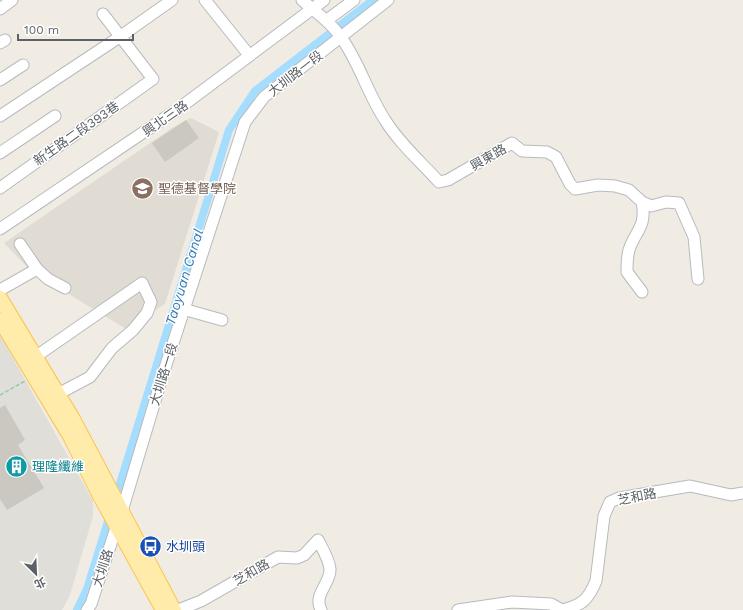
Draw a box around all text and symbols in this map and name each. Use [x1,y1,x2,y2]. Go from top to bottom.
scale bar [18,16,133,42]
text: 100 m [24,23,59,37]
street label: 大圳路一段 [265,47,326,99]
street label: 興北三路 [140,97,191,139]
street label: 新生路二段393巷 [31,98,122,168]
street label: 興東路 [468,141,509,174]
school or university icon: 聖德基督學院 [130,175,156,201]
place label: 聖德基督學院 [158,181,236,196]
water label: Taoyuan Canal [162,227,206,327]
street label: 大圳路一段 [147,341,180,407]
building icon: 理隆纖維 [3,453,29,479]
place label: 理隆纖維 [32,459,84,474]
street label: 芝和路 [617,485,658,508]
bus stop icon: 水圳頭 [138,533,164,559]
place label: 水圳頭 [166,539,205,554]
street label: 大圳路 [89,547,116,589]
north arrow [16,554,56,594]
street label: 芝和路 [231,556,272,589]
text: 北 [32,575,48,591]

